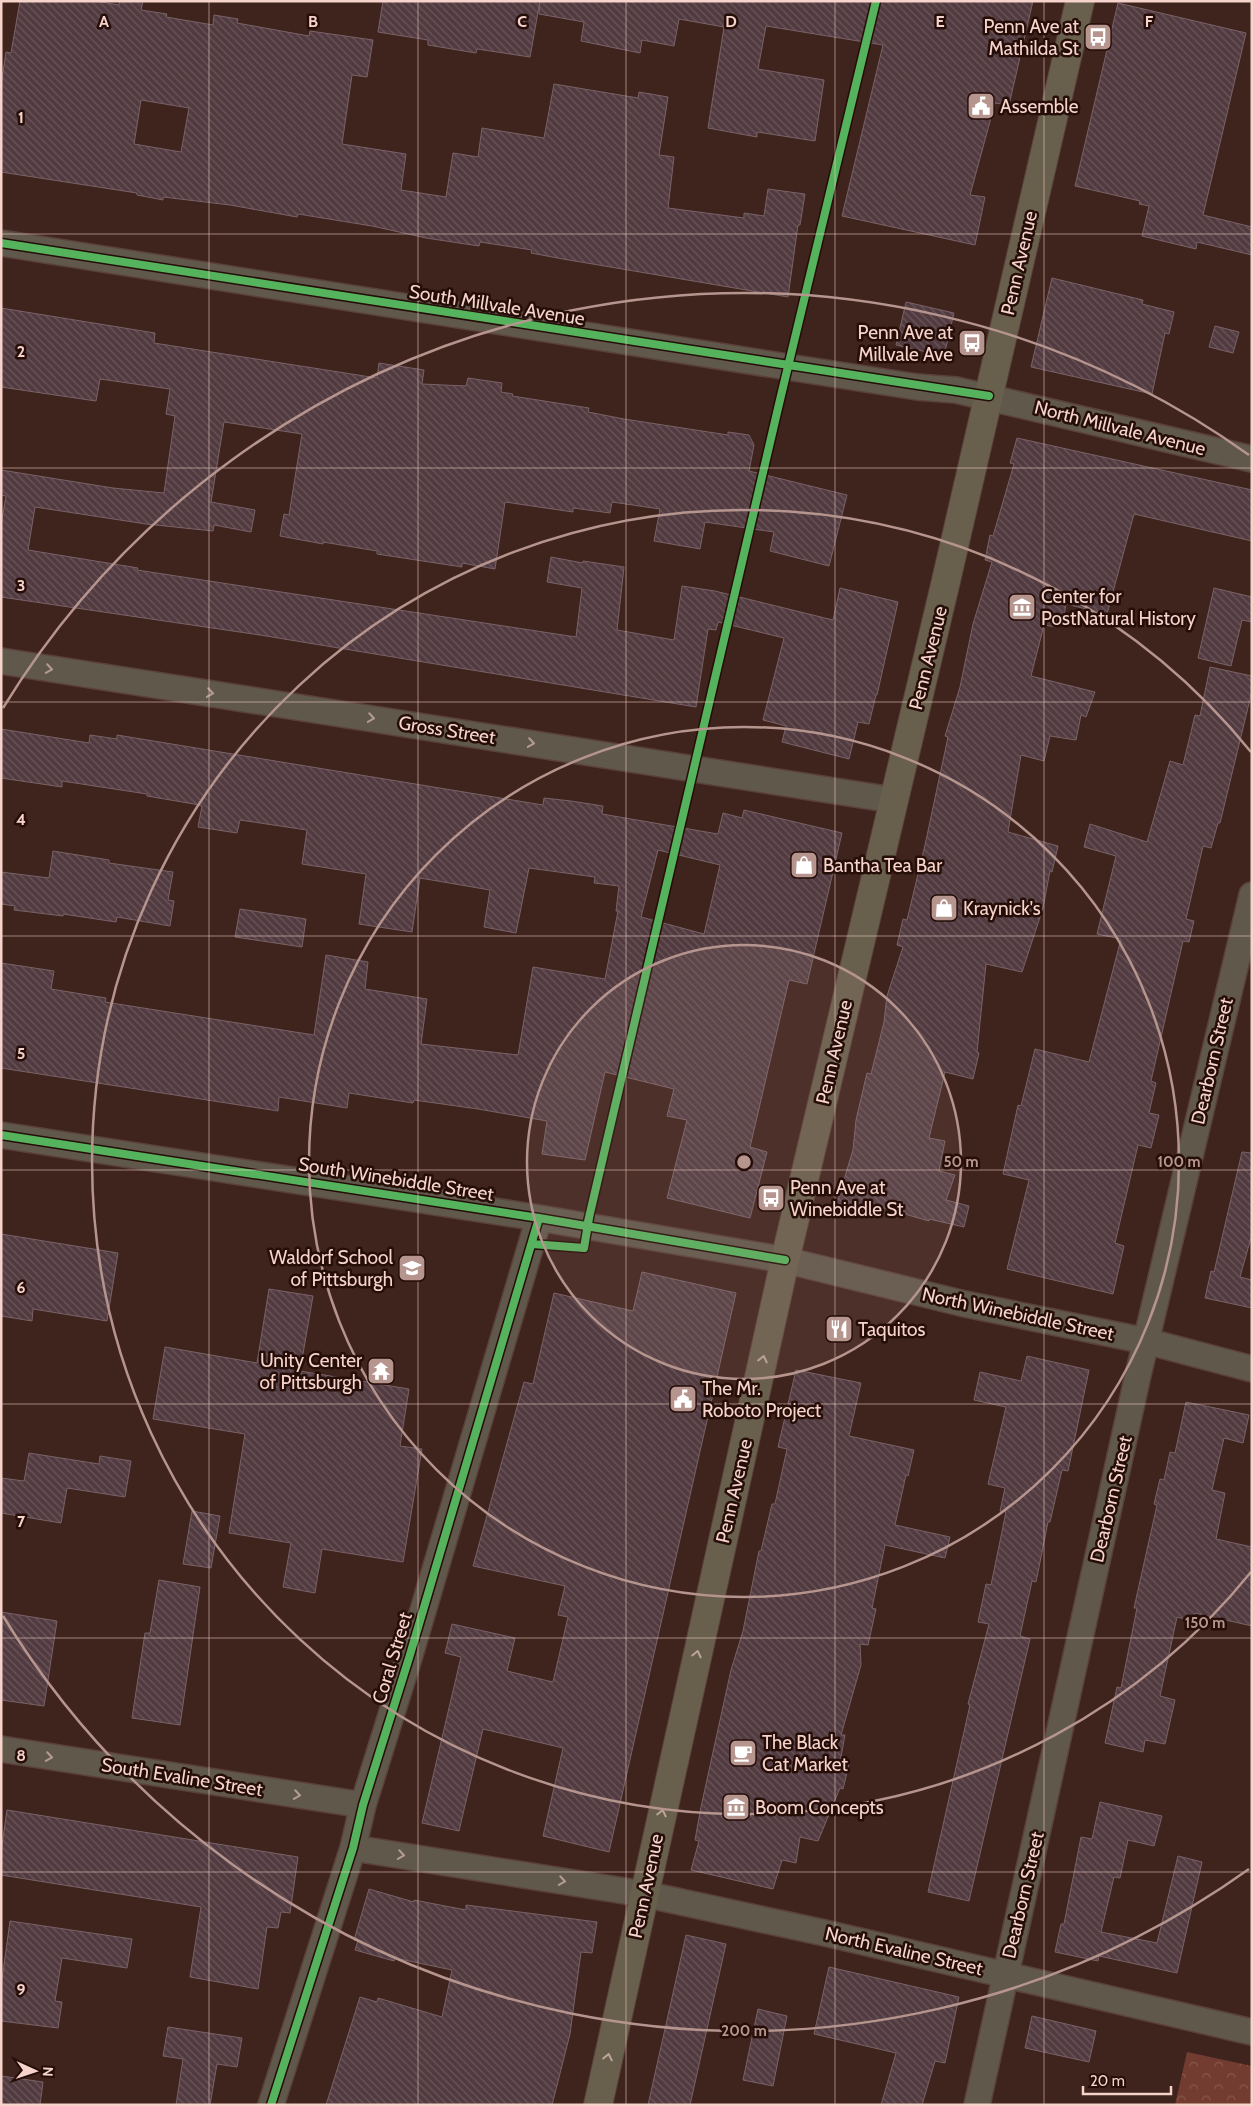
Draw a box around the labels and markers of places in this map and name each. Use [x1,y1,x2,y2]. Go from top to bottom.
place label: Penn Ave at Mathilda St [984,15,1080,60]
bus stop icon: Penn Ave at Mathilda St [1083,22,1113,52]
public building icon: Assemble [966,91,996,121]
place label: Assemble [1000,95,1079,118]
place label: Penn Ave at Millvale Ave [858,321,954,366]
bus stop icon: Penn Ave at Millvale Ave [957,328,987,358]
place label: Center for PostNatural History [1041,585,1196,630]
museum icon: Center for PostNatural History [1007,592,1037,622]
shop icon: Bantha Tea Bar [789,850,819,880]
place label: Bantha Tea Bar [823,854,942,877]
shop icon: Kraynick's [929,893,959,923]
place label: Kraynick's [963,897,1041,920]
centre of rings [735,1153,753,1171]
place label: Penn Ave at Winebiddle St [790,1176,904,1221]
bus stop icon: Penn Ave at Winebiddle St [756,1183,786,1213]
place label: Waldorf School of Pittsburgh [269,1246,394,1291]
school or university icon: Waldorf School of Pittsburgh [397,1253,427,1283]
restaurant icon: Taquitos [824,1314,854,1344]
place label: Taquitos [858,1318,925,1341]
place label: Unity Center of Pittsburgh [259,1349,362,1394]
temple icon: Unity Center of Pittsburgh [366,1356,396,1386]
place label: The Mr. Roboto Project [702,1377,822,1422]
public building icon: The Mr. Roboto Project [668,1384,698,1414]
place label: The Black Cat Market [762,1731,849,1776]
cafe icon: The Black Cat Market [728,1738,758,1768]
museum icon: Boom Concepts [721,1792,751,1822]
place label: Boom Concepts [755,1796,884,1819]

